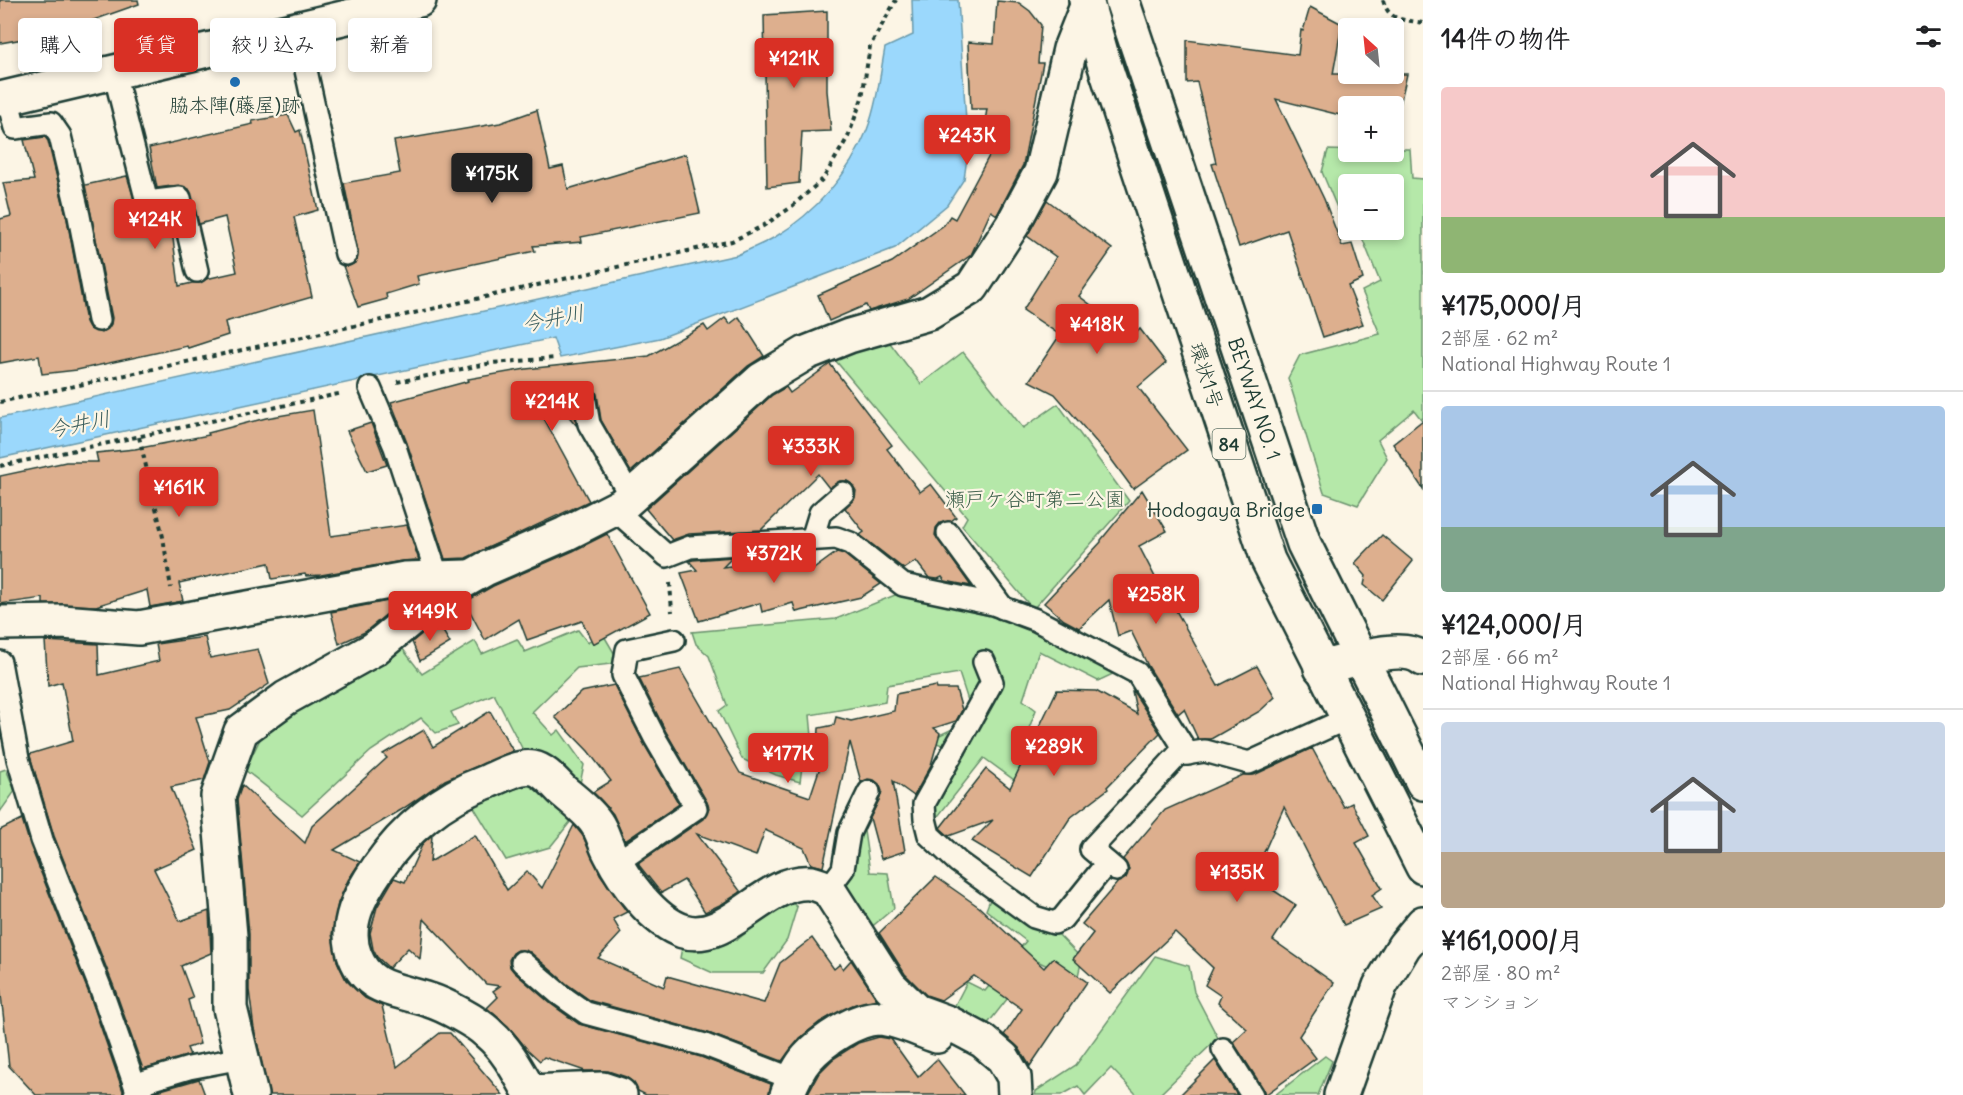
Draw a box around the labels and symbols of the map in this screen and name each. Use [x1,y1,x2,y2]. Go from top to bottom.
north arrow [1338,18,1404,84]
pin: ¥121K [752,38,836,89]
marker: 脇本陣(藤屋)跡 [228,75,242,89]
place label: 脇本陣(藤屋)跡 [169,92,301,117]
pin: ¥243K [925,115,1009,166]
pin: ¥175K [450,153,534,204]
pin: ¥124K [113,199,197,250]
water label: 今井川 [520,299,586,337]
pin: ¥418K [1055,304,1139,355]
street label: BEYWAY NO. 1 [1223,334,1287,463]
street label: 環状1号 [1185,339,1229,411]
pin: ¥214K [510,381,594,432]
water label: 今井川 [46,405,112,443]
pin: ¥333K [769,426,853,477]
road number: 84 [1212,429,1246,459]
pin: ¥161K [137,467,221,518]
park label: 瀬戸ケ谷町第二公園 [945,486,1125,511]
place label: Hodogaya Bridge [1147,497,1305,522]
marker: Hodogaya Bridge [1310,502,1324,516]
pin: ¥372K [732,533,816,584]
pin: ¥258K [1114,574,1198,625]
pin: ¥149K [388,591,472,642]
pin: ¥289K [1012,726,1096,777]
pin: ¥177K [746,733,830,784]
pin: ¥135K [1195,852,1279,903]

